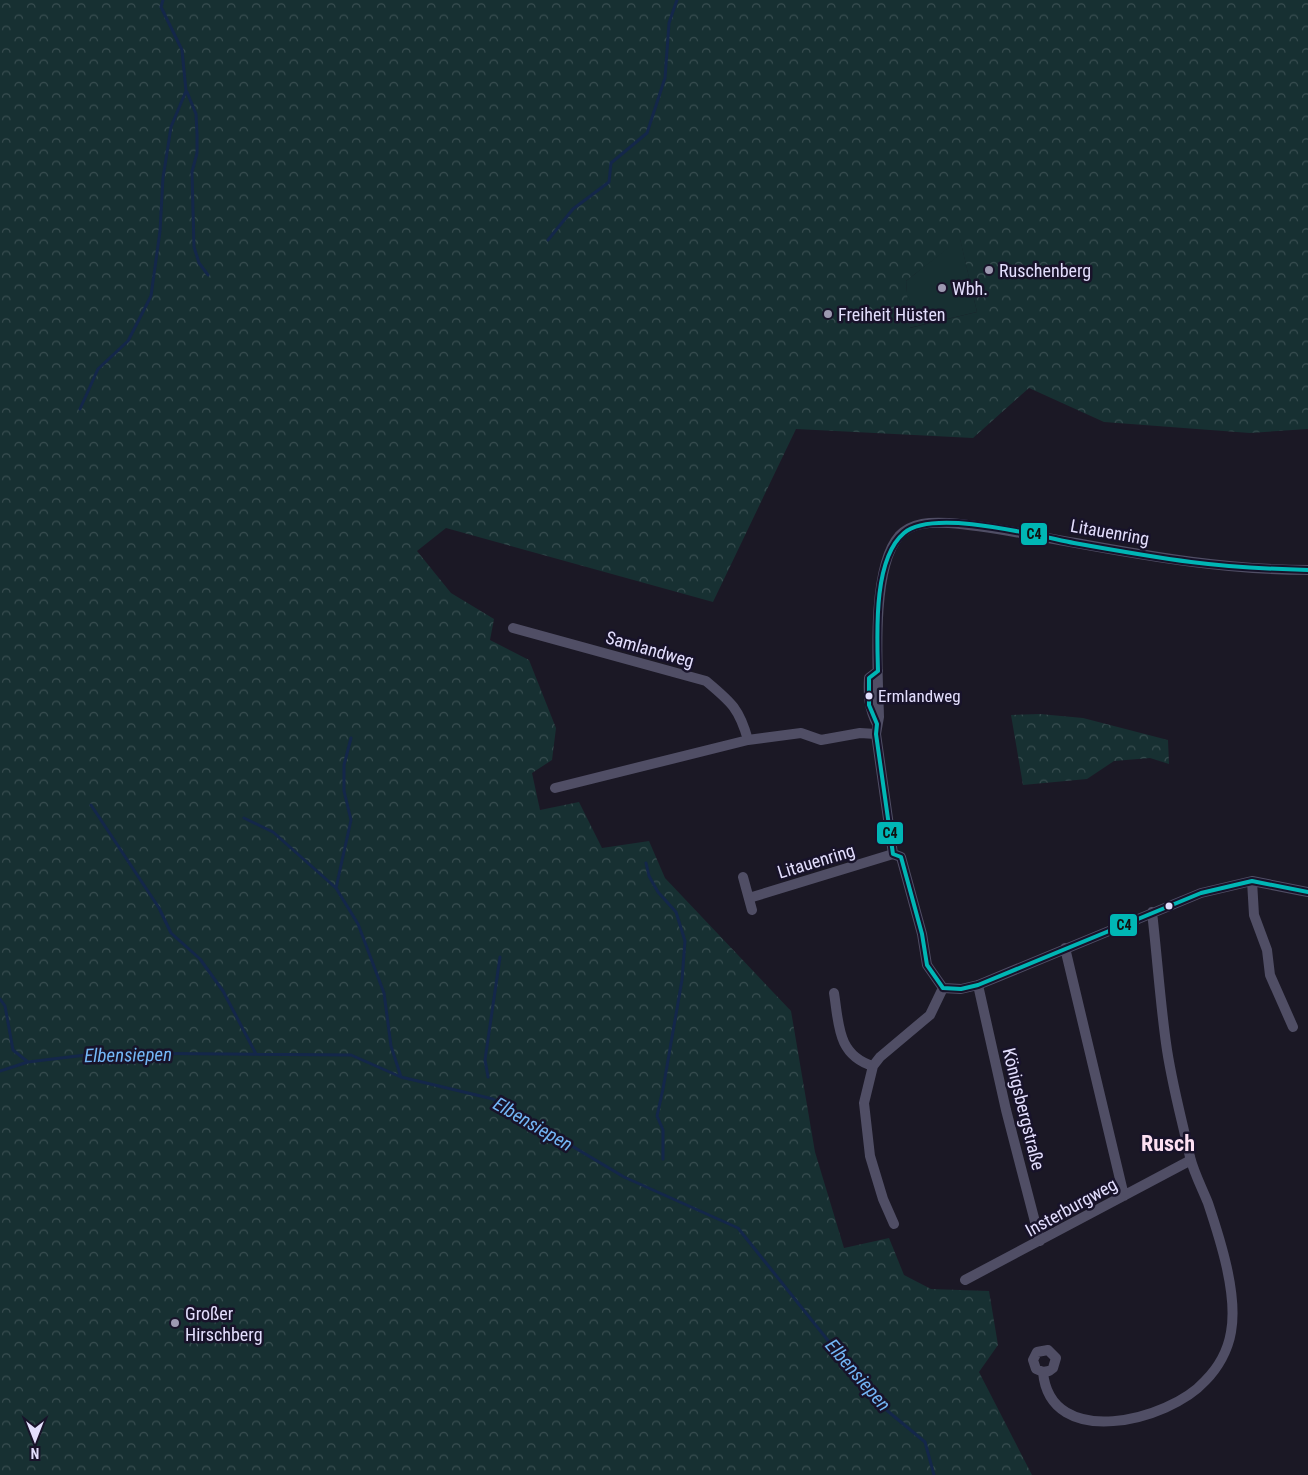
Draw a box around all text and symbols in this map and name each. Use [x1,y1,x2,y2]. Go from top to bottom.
place label: Ruschenberg [999,260,1091,281]
marker: Ruschenberg [983,264,995,276]
place label: Wbh. [952,278,988,299]
marker: Wbh. [936,282,948,294]
place label: Freiheit Hüsten [838,304,946,325]
marker: Freiheit Hüsten [822,308,834,320]
street label: Litauenring [1069,515,1151,549]
line badge: C4 [1020,522,1048,546]
text: C4 [1026,526,1042,542]
street label: Samlandweg [603,626,697,672]
place label: Ermlandweg [878,686,961,706]
marker: Ermlandweg [864,691,874,701]
line badge: C4 [876,821,904,845]
text: C4 [882,825,898,841]
street label: Litauenring [775,839,857,883]
unlabelled marker [1164,901,1174,911]
line badge: C4 [1109,913,1138,937]
text: C4 [1116,917,1132,933]
water label: Elbensiepen [84,1043,172,1067]
street label: Königsbergstraße [999,1046,1049,1172]
water label: Elbensiepen [489,1092,577,1156]
district label: Rusch [1141,1131,1195,1156]
street label: Insterburgweg [1022,1173,1120,1241]
place label: Großer Hirschberg [185,1303,263,1345]
marker: Großer Hirschberg [169,1317,181,1329]
water label: Elbensiepen [820,1334,896,1416]
north arrow [10,1415,60,1465]
text: N [31,1445,39,1461]

